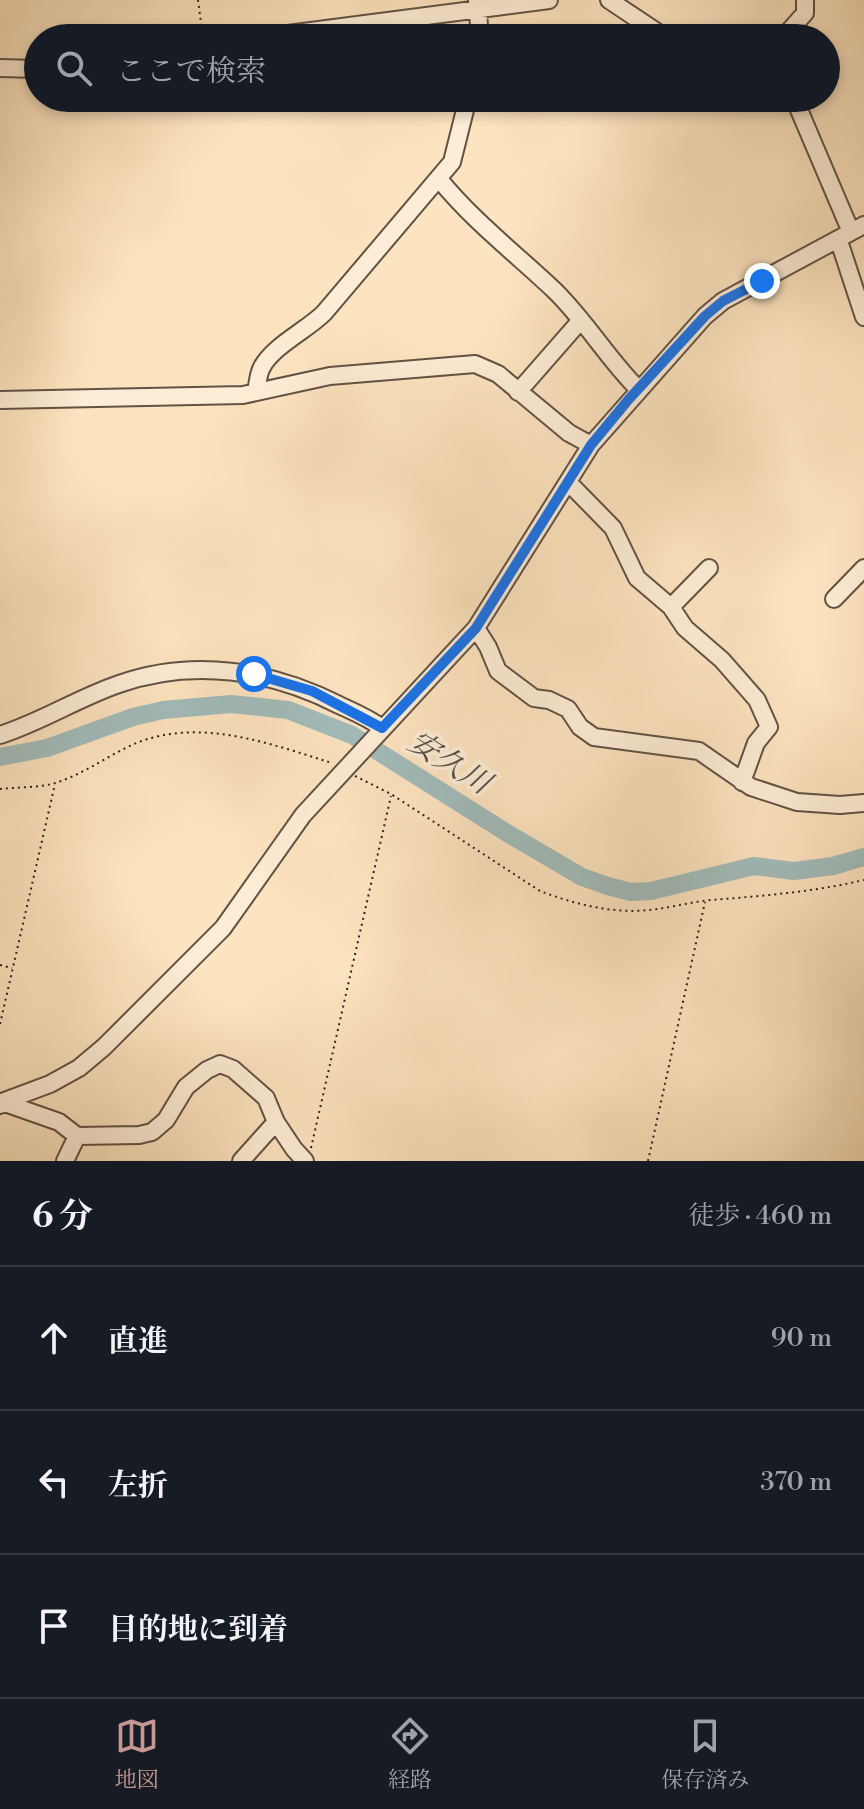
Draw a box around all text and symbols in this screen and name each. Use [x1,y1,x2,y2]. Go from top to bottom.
search box [24,24,840,112]
icon: search [52,46,96,90]
text: ここで検索 [116,53,266,91]
route end [744,263,780,299]
route start [236,656,272,692]
water label: 安久川 [401,723,500,805]
text: 6 分 [32,1196,93,1238]
text: 徒歩 · 460 m [688,1200,832,1232]
icon: ahead [32,1316,76,1360]
text: 90 m [771,1322,832,1354]
text: 直進 [108,1323,168,1361]
icon: left [32,1460,76,1504]
text: 370 m [760,1466,832,1498]
text: 左折 [108,1467,168,1505]
icon: arrive [32,1604,76,1648]
text: 目的地に到着 [108,1611,288,1649]
tab: 地図 [115,1714,159,1794]
tab: 経路 [388,1714,432,1794]
tab: 保存済み [661,1714,749,1794]

